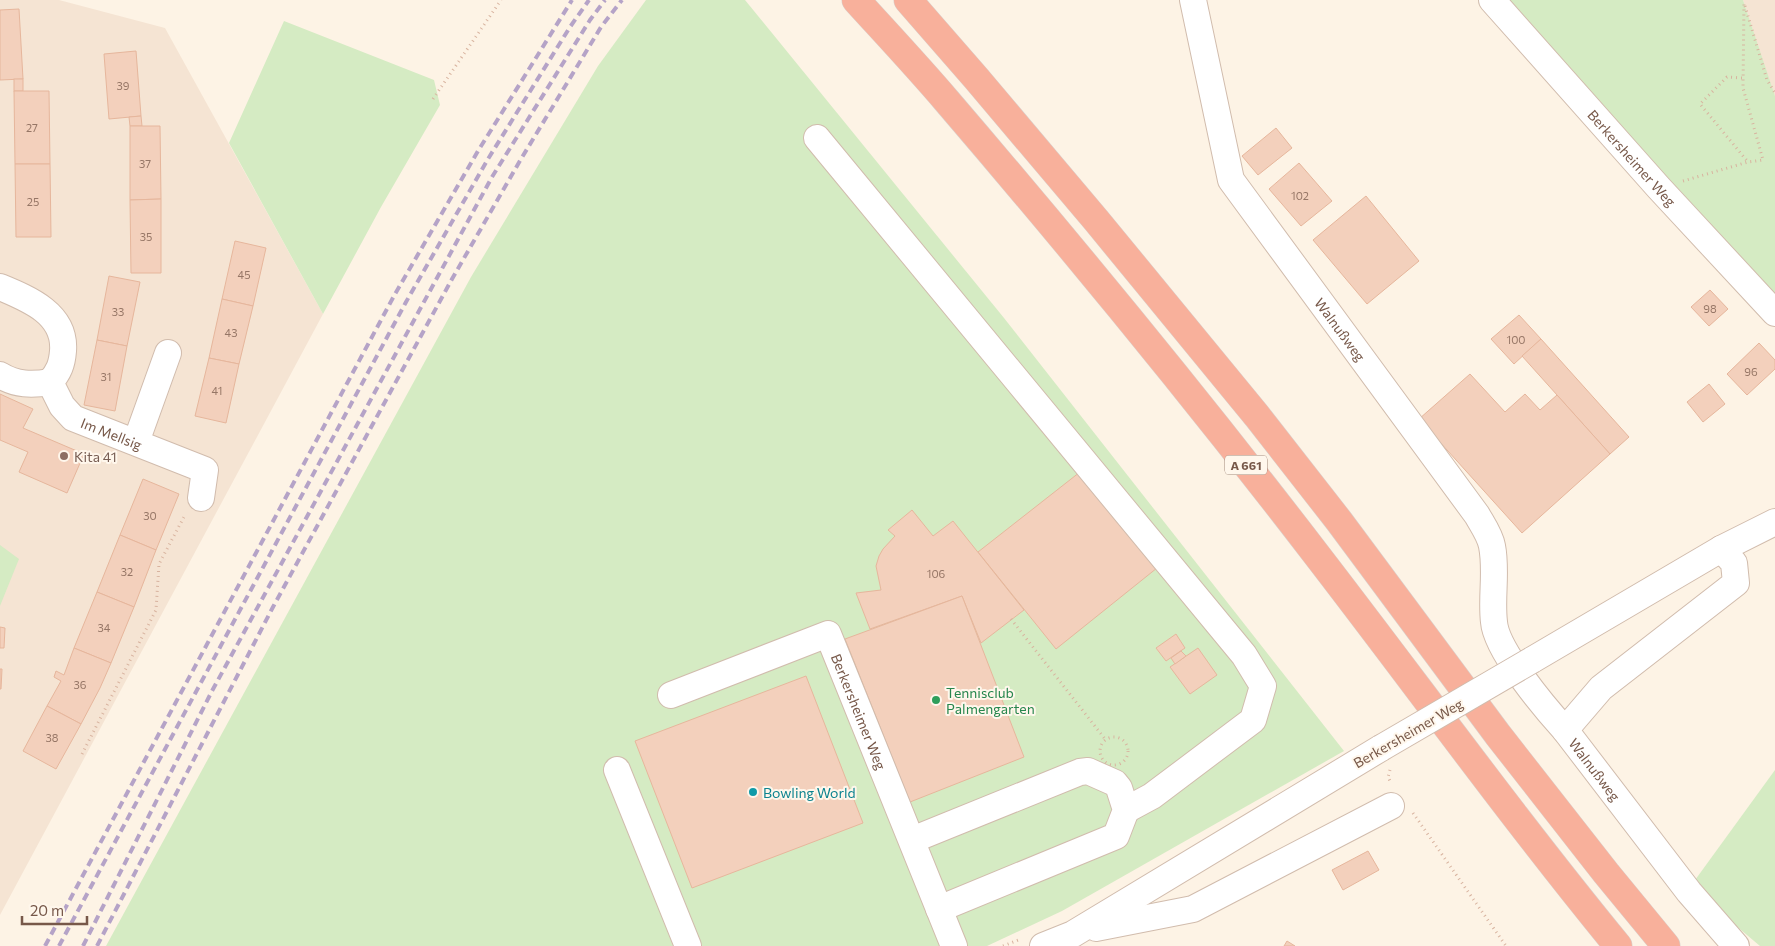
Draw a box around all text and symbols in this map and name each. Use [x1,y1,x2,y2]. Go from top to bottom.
house number: 39 [117,79,130,92]
street label: Berkersheimer Weg [1585,106,1680,210]
house number: 27 [26,121,38,134]
house number: 37 [139,157,151,170]
house number: 102 [1291,189,1309,202]
house number: 25 [27,195,39,208]
house number: 35 [140,230,152,243]
house number: 45 [238,268,250,281]
street label: Walnußweg [1312,294,1370,365]
house number: 98 [1703,302,1717,315]
house number: 33 [112,305,124,318]
house number: 43 [225,326,237,339]
house number: 100 [1506,333,1526,346]
house number: 96 [1744,365,1758,378]
house number: 31 [101,370,111,383]
house number: 41 [212,384,222,397]
street label: Im Mellsig [79,414,145,453]
place label: Kita 41 [74,448,117,465]
marker: Kita 41 [58,450,70,462]
road number: A 661 [1225,456,1267,474]
house number: 30 [143,509,157,522]
house number: 32 [121,565,133,578]
house number: 106 [927,567,946,580]
house number: 34 [98,621,111,634]
street label: Berkersheimer Weg [828,651,890,772]
house number: 36 [74,678,87,691]
place label: Tennisclub Palmengarten [946,684,1035,717]
marker: Tennisclub Palmengarten [930,694,942,706]
street label: Berkersheimer Weg [1350,695,1466,771]
house number: 38 [46,731,59,744]
street label: Walnußweg [1566,734,1625,804]
place label: Bowling World [763,784,856,801]
marker: Bowling World [747,786,759,798]
scale bar [22,894,88,926]
text: 20 m [30,901,64,919]

